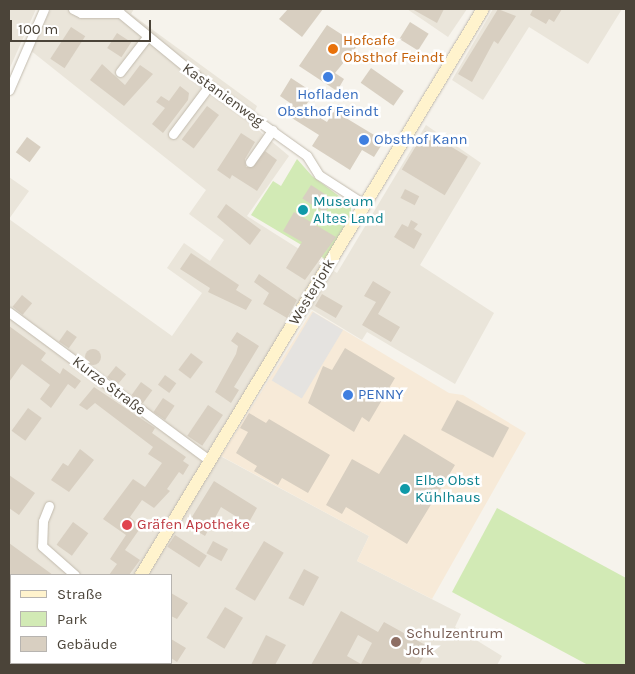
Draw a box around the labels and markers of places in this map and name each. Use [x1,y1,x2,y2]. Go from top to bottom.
place label: Hofcafe Obsthof Feindt [343,31,444,66]
marker: Hofcafe Obsthof Feindt [327,43,339,55]
marker: Hofladen Obsthof Feindt [322,71,334,83]
place label: Hofladen Obsthof Feindt [277,85,379,120]
place label: Obsthof Kann [374,131,468,149]
marker: Obsthof Kann [358,134,370,146]
place label: Museum Altes Land [313,192,384,227]
marker: Museum Altes Land [297,204,309,216]
place label: PENNY [358,386,403,404]
marker: PENNY [342,389,354,401]
place label: Elbe Obst Kühlhaus [415,471,481,506]
marker: Elbe Obst Kühlhaus [399,483,411,495]
place label: Gräfen Apotheke [137,516,250,534]
marker: Gräfen Apotheke [121,519,133,531]
place label: Schulzentrum Jork [406,624,503,659]
marker: Schulzentrum Jork [390,636,402,648]

